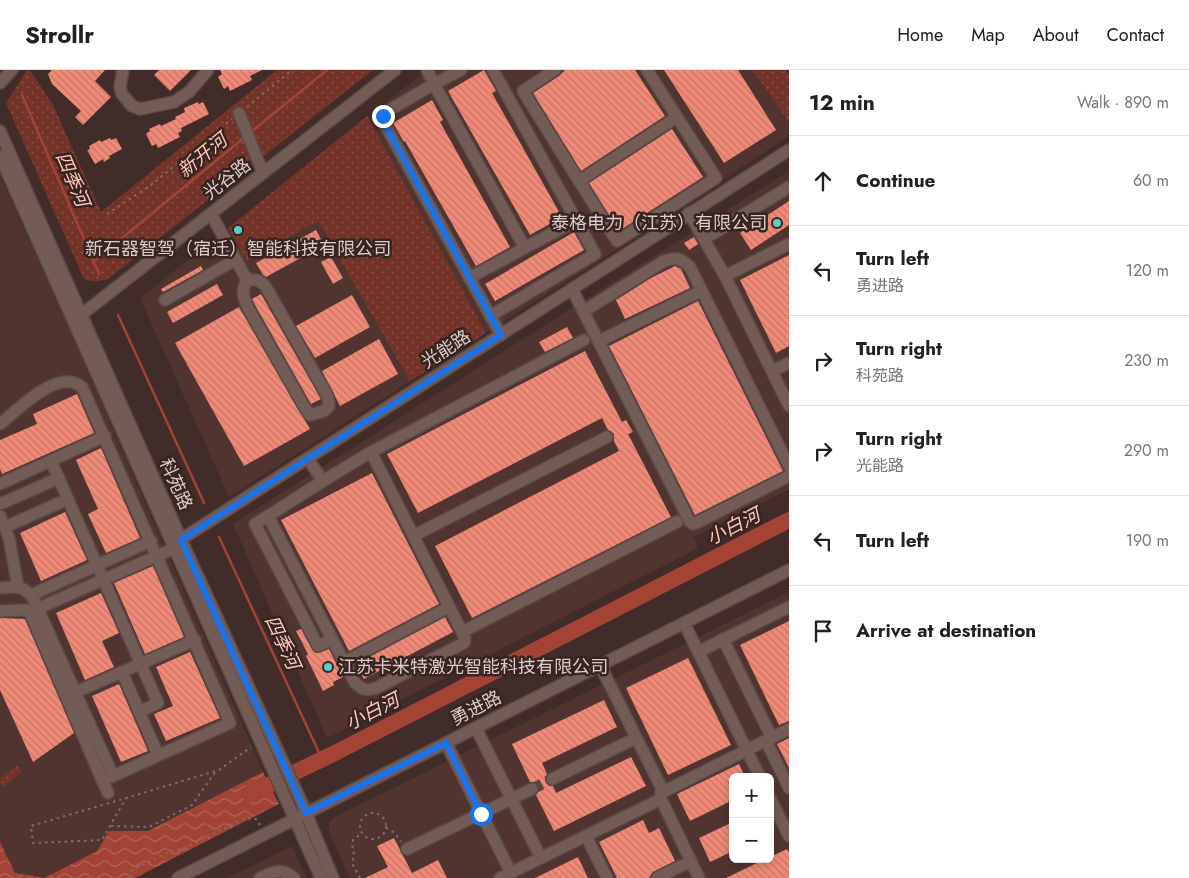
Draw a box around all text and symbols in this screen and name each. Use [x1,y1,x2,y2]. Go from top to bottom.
text: Strollr [25,17,94,52]
text: Home [897,22,943,48]
text: Map [971,22,1005,48]
text: About [1033,22,1078,48]
text: Contact [1106,22,1164,48]
text: 12 min [809,88,875,118]
text: Walk · 890 m [1077,91,1169,114]
route end [372,105,395,128]
water label: 新开河 [172,124,236,184]
water label: 四季河 [49,148,98,214]
street label: 光谷路 [198,152,256,206]
icon: ahead [809,167,837,195]
text: Continue [856,167,935,194]
text: 60 m [1133,169,1169,192]
place label: 泰格电力（江苏）有限公司 [551,210,767,236]
marker: 泰格电力（江苏）有限公司 [771,217,783,229]
marker: 新石器智驾（宿迁）智能科技有限公司 [232,224,244,236]
place label: 新石器智驾（宿迁）智能科技有限公司 [85,236,391,262]
text: Turn left [856,245,929,272]
icon: left [809,257,837,285]
text: 120 m [1126,259,1169,282]
text: 勇进路 [856,274,904,297]
street label: 光能路 [416,323,476,375]
text: Turn right [856,335,942,362]
icon: right [809,347,837,375]
text: 230 m [1124,349,1169,372]
text: 科苑路 [856,364,904,387]
text: Turn right [856,425,942,452]
icon: right [809,437,837,465]
text: 290 m [1124,439,1169,462]
street label: 科苑路 [153,454,199,514]
text: 光能路 [856,454,904,477]
water label: 小白河 [702,500,768,551]
icon: left [809,527,837,555]
text: Turn left [856,527,929,554]
text: 190 m [1126,529,1169,552]
water label: 四季河 [258,611,309,677]
icon: arrive [809,617,837,645]
text: Arrive at destination [856,617,1036,644]
place label: 江苏卡米特激光智能科技有限公司 [338,654,608,680]
marker: 江苏卡米特激光智能科技有限公司 [322,661,334,673]
street label: 勇进路 [446,684,506,732]
water label: 小白河 [341,685,407,736]
map controls [729,773,774,863]
button: + [729,773,774,818]
route start [470,803,493,826]
button: − [729,818,774,863]

